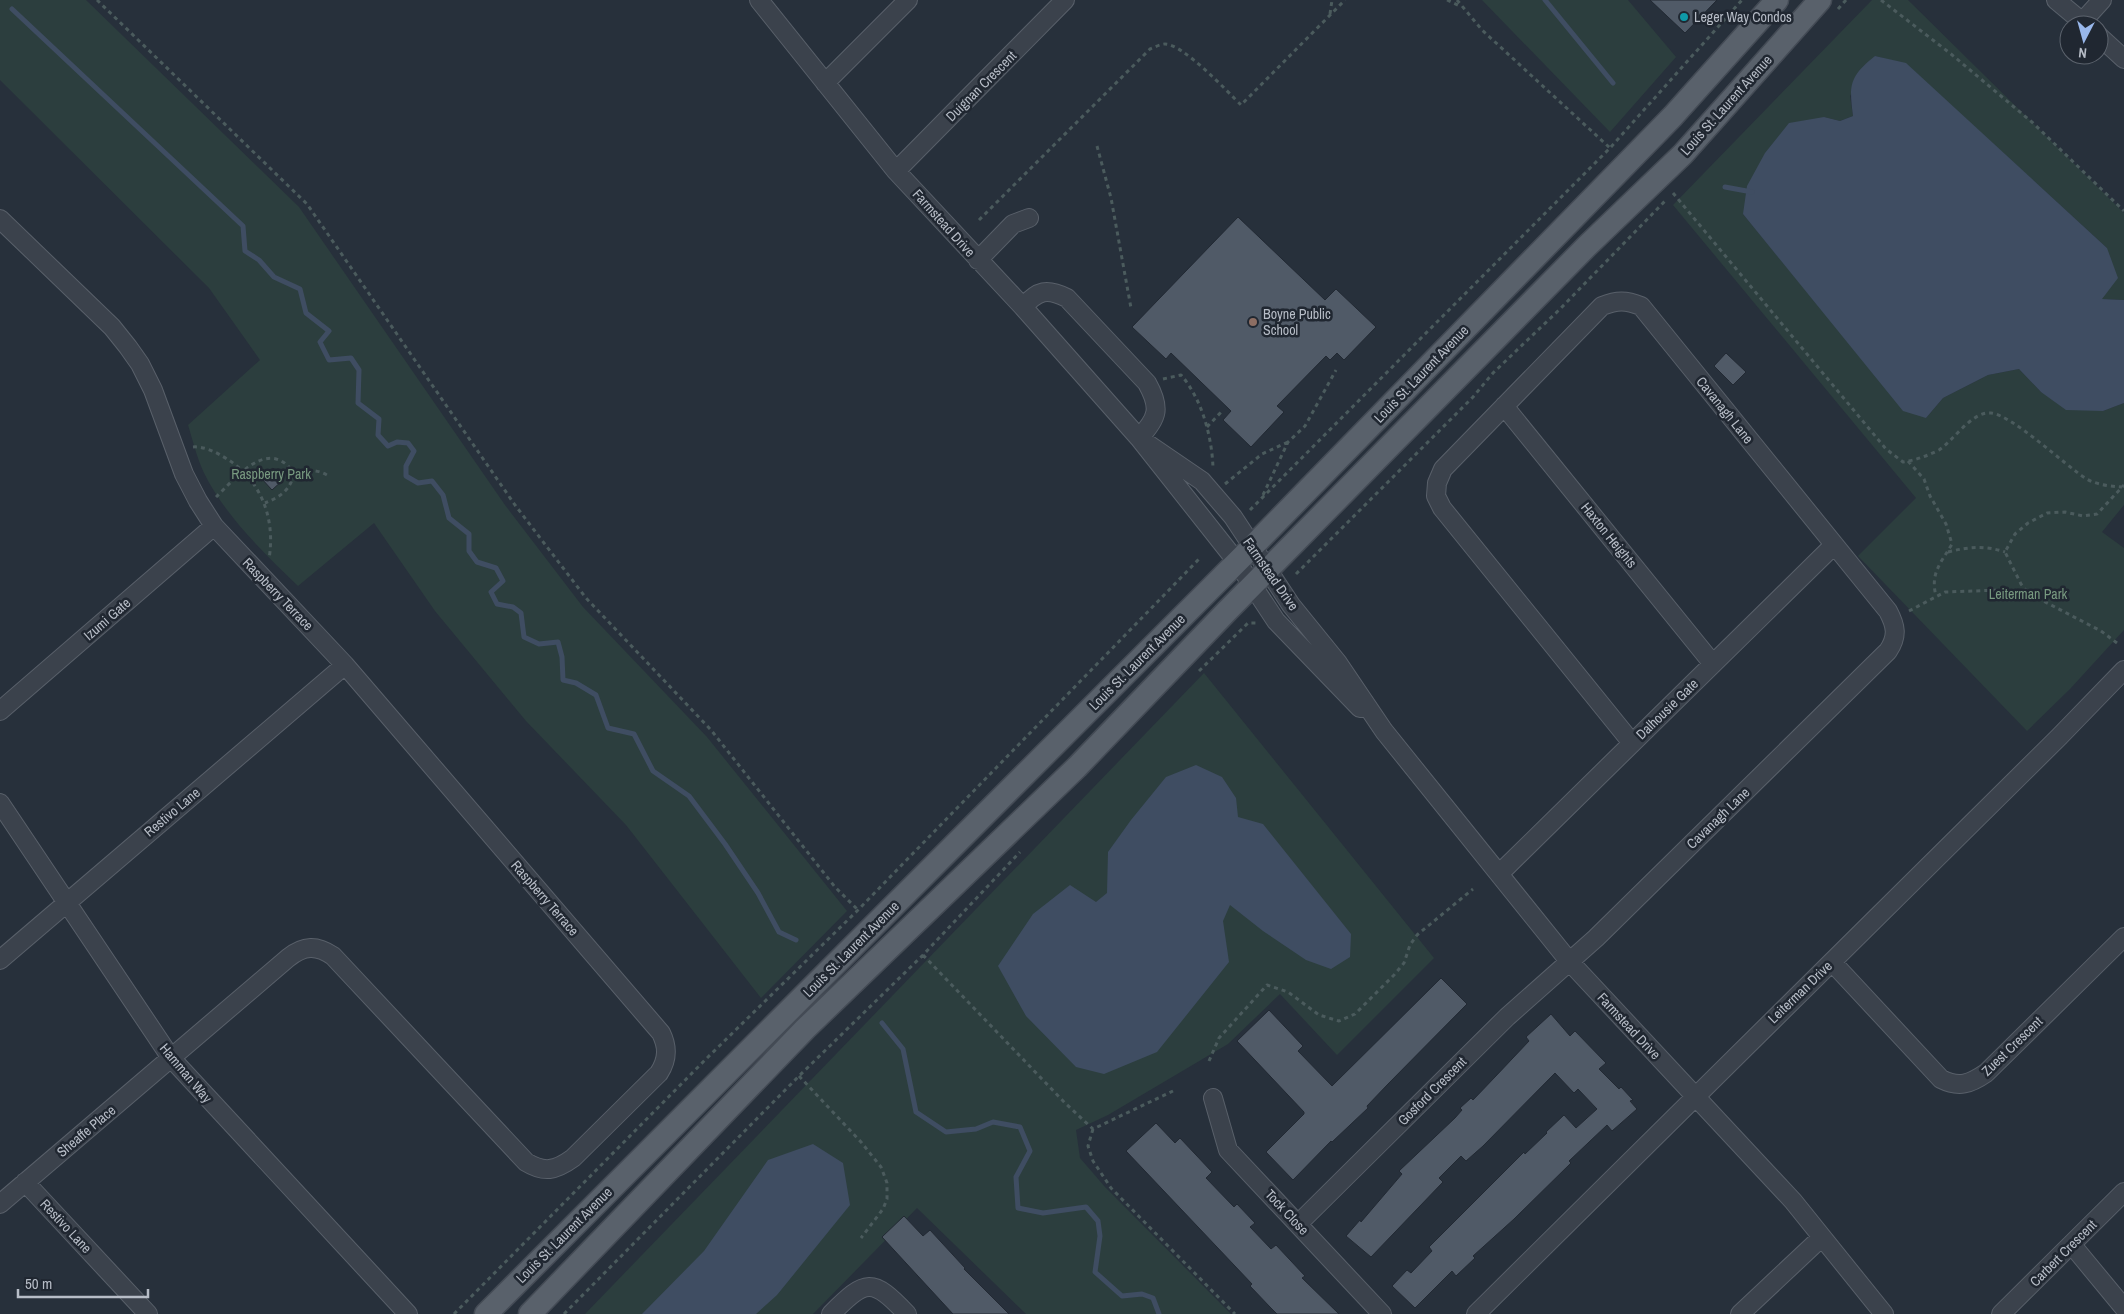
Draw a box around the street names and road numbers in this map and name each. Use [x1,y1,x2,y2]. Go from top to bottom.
street label: Duignan Crescent [942,47,1020,125]
street label: Louis St. Laurent Avenue [1676,51,1776,159]
street label: Farmstead Drive [909,185,979,261]
street label: Louis St. Laurent Avenue [1370,321,1472,427]
street label: Cavanagh Lane [1692,373,1758,447]
street label: Haxton Heights [1577,499,1641,572]
street label: Farmstead Drive [1239,534,1303,614]
street label: Raspberry Terrace [239,554,317,634]
street label: Izumi Gate [80,594,134,644]
street label: Louis St. Laurent Avenue [1085,610,1189,714]
street label: Dalhousie Gate [1632,675,1702,743]
street label: Restivo Lane [140,783,204,841]
street label: Cavanagh Lane [1683,783,1753,853]
street label: Raspberry Terrace [507,857,583,939]
street label: Louis St. Laurent Avenue [799,897,903,1001]
street label: Leiterman Drive [1764,957,1836,1027]
street label: Farmstead Drive [1593,989,1665,1063]
street label: Zuest Crescent [1978,1012,2046,1080]
street label: Hamman Way [156,1040,216,1107]
street label: Gosford Crescent [1394,1053,1470,1129]
street label: Sheaffe Place [53,1101,119,1161]
street label: Louis St. Laurent Avenue [512,1183,616,1287]
street label: Tock Close [1261,1185,1313,1239]
street label: Restivo Lane [36,1195,96,1257]
street label: Carbert Crescent [2026,1216,2100,1290]

